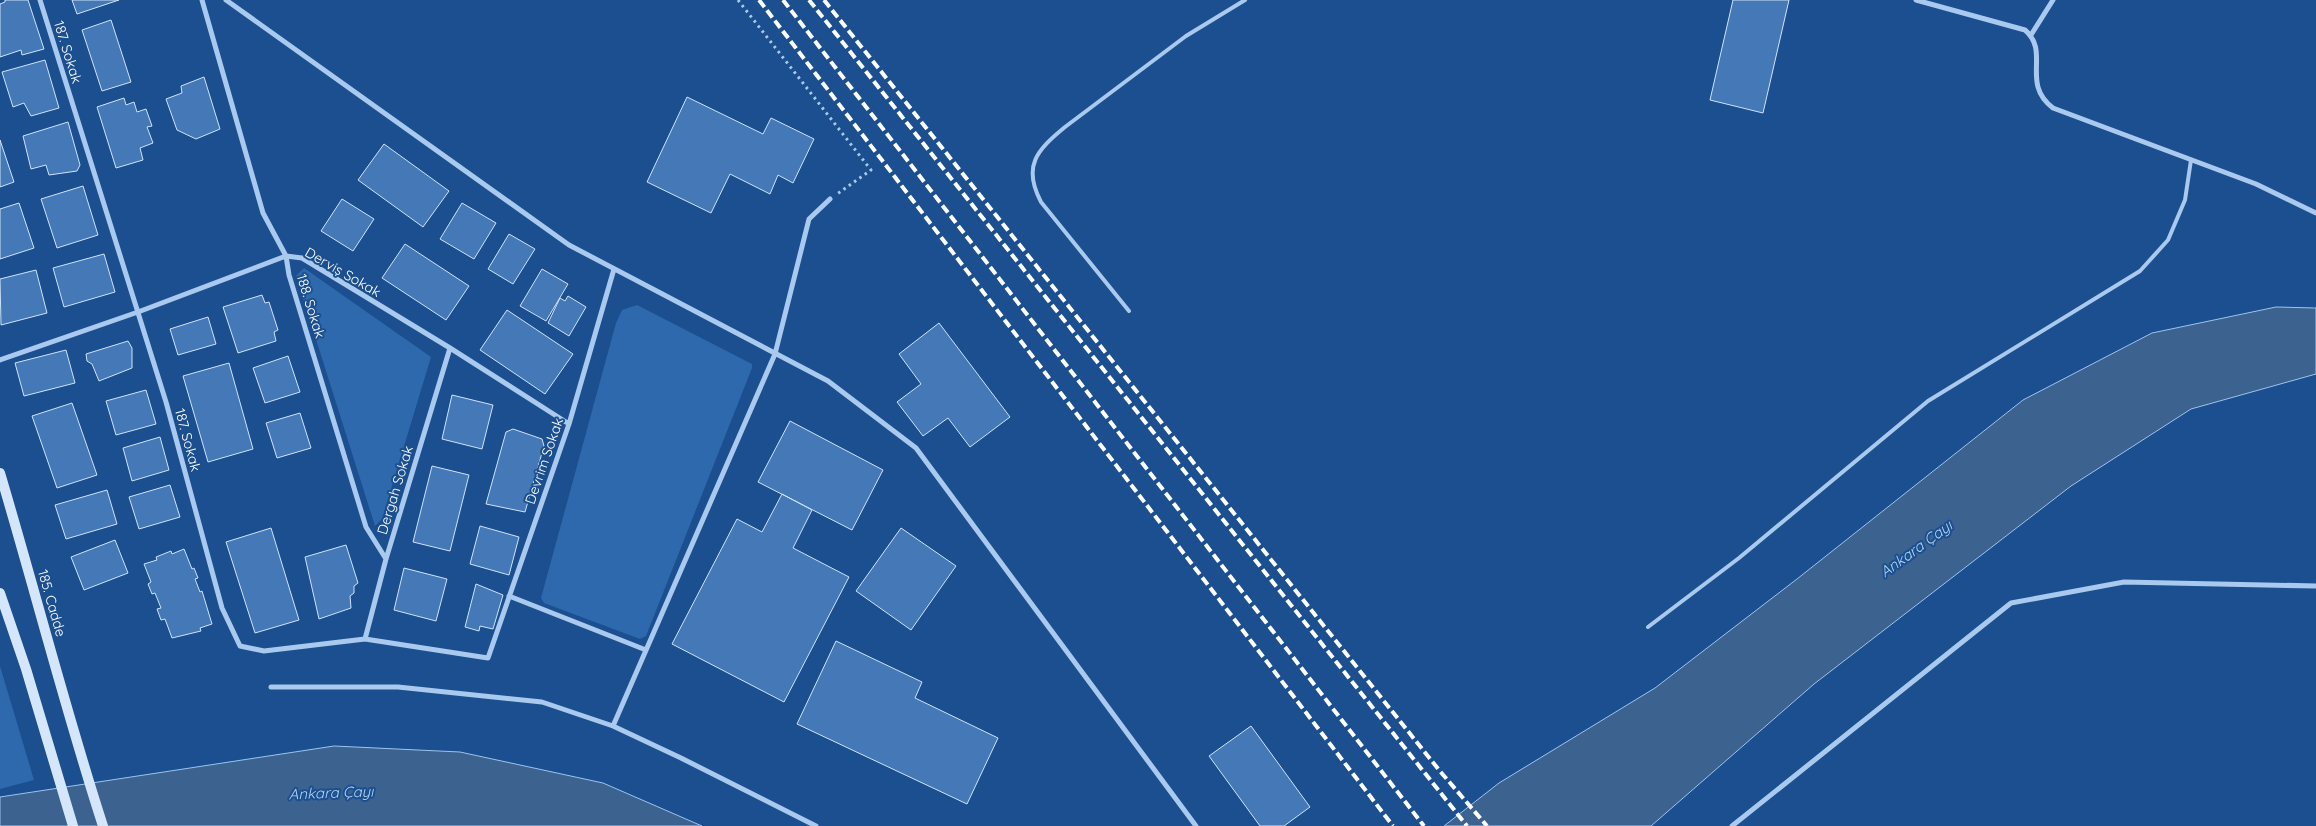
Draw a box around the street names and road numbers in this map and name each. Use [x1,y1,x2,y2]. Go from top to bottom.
street label: 187. Sokak [50,18,86,86]
street label: Derviş Sokak [302,243,384,301]
street label: 188. Sokak [293,272,329,340]
street label: 187. Sokak [171,406,205,474]
street label: Devrim Sokak [521,415,567,507]
street label: Dergah Sokak [373,443,417,537]
street label: 185. Cadde [34,567,70,639]

